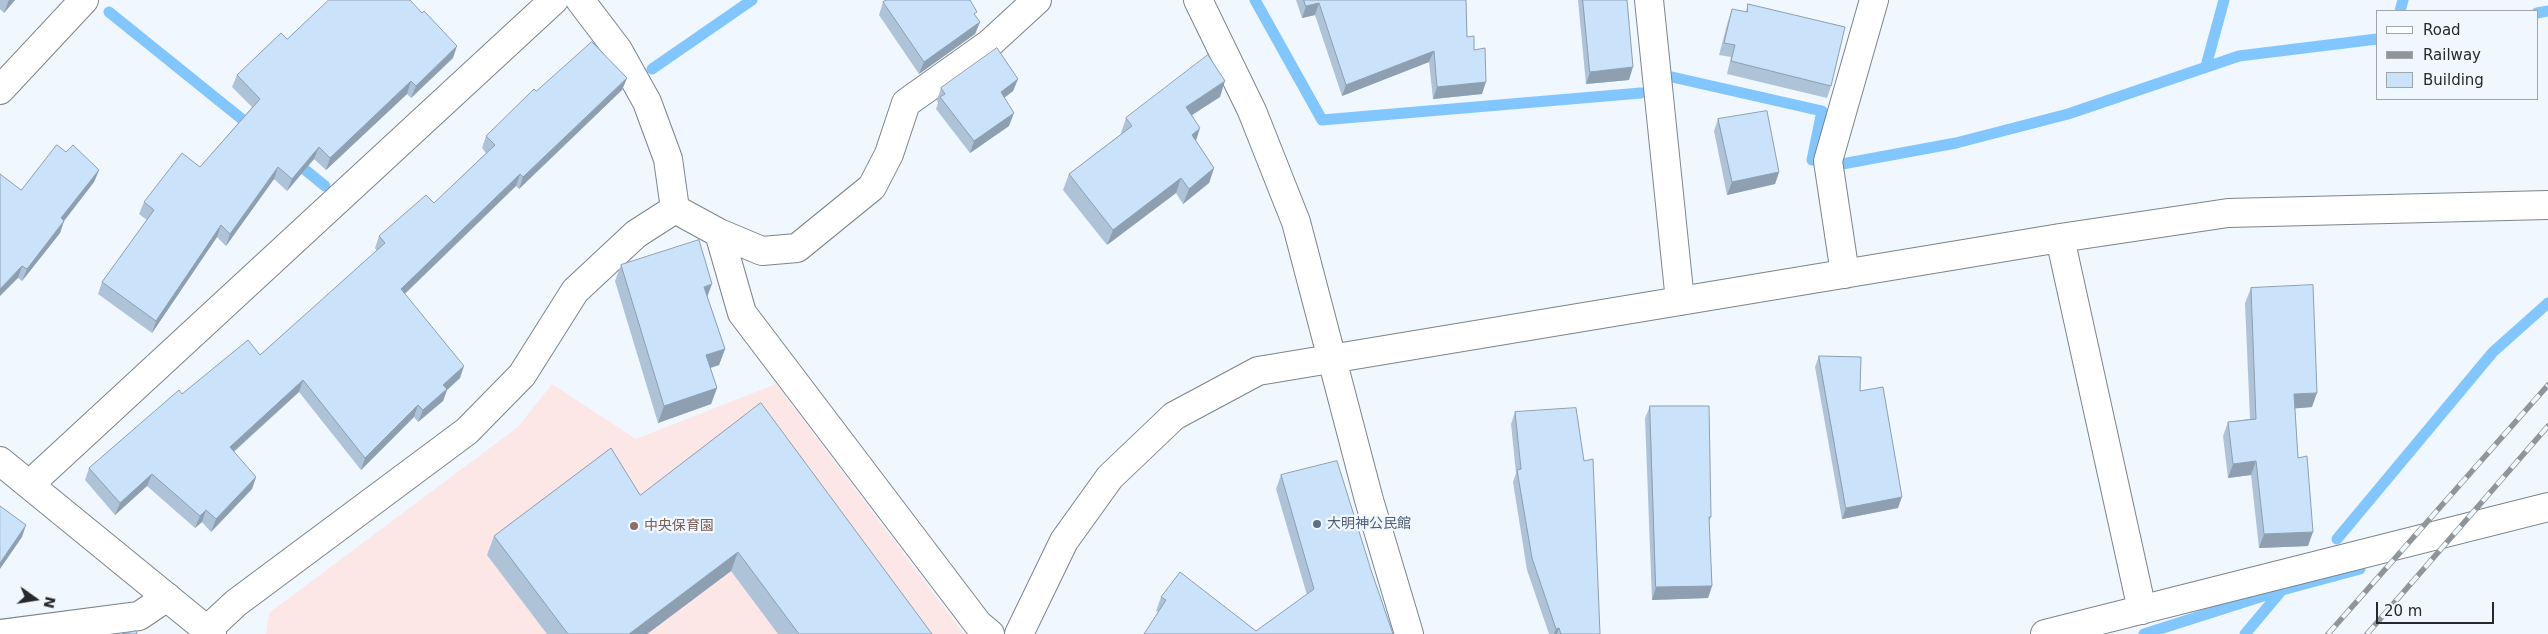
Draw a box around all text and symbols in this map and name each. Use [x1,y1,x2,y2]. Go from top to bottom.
legend [2376,10,2538,100]
text: Road [2423,21,2461,39]
text: Railway [2423,46,2481,64]
text: Building [2423,71,2484,89]
place label: 大明神公民館 [1327,516,1411,532]
place label: 中央保育園 [644,518,714,534]
marker: 大明神公民館 [1311,518,1323,530]
marker: 中央保育園 [628,520,640,532]
north arrow [10,574,60,624]
scale bar [2378,592,2496,624]
text: N [41,595,59,610]
text: 20 m [2384,602,2422,620]

